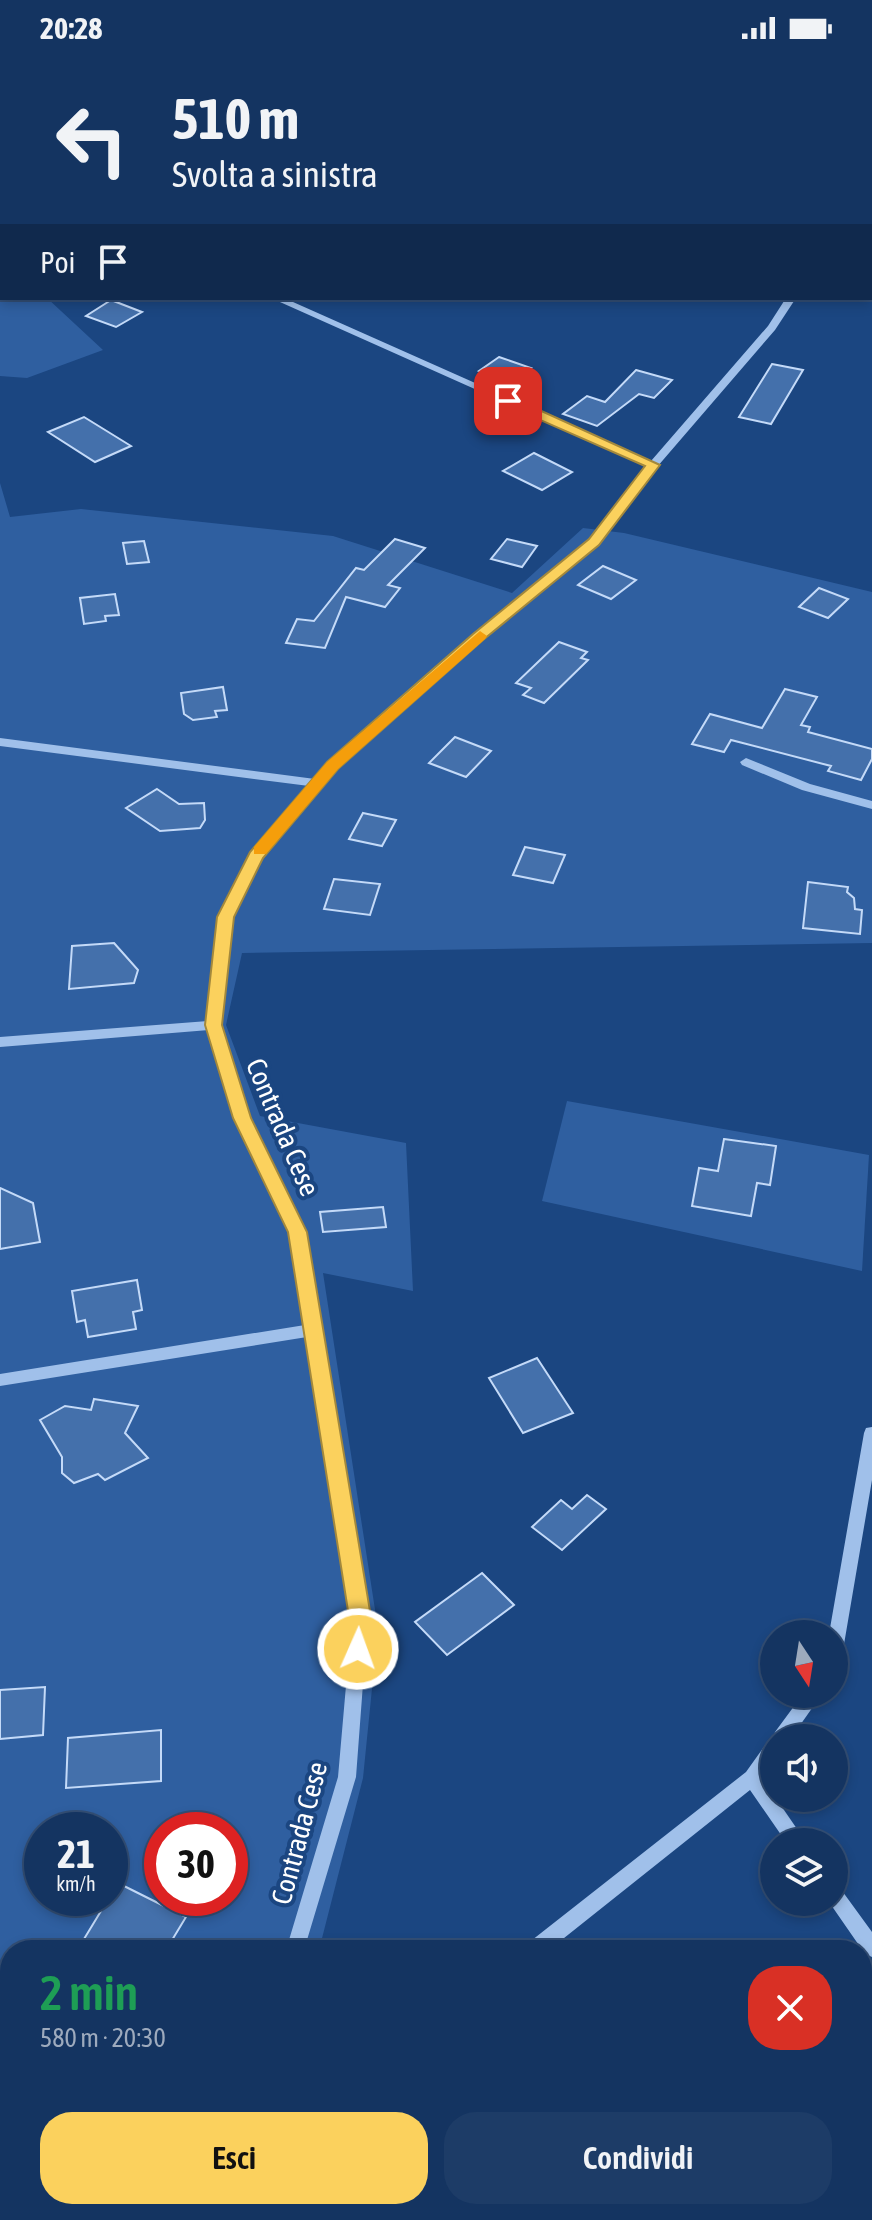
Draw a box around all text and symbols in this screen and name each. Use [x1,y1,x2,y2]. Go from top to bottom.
text: 20:28 [40,11,102,45]
text: 510 m [172,87,299,151]
icon: left [40,88,144,192]
text: Svolta a sinistra [172,153,378,195]
icon: arrive [91,240,135,284]
text: Poi [40,245,75,279]
pin [474,367,542,435]
icon: arrive [486,379,530,423]
street label: Contrada Cese [240,1053,326,1201]
position arrow [316,1607,400,1691]
north arrow [760,1620,848,1708]
map controls [760,1620,848,1916]
button: sound [760,1724,848,1812]
street label: Contrada Cese [265,1758,333,1908]
speed limit sign: 30 [144,1812,248,1916]
button: layers [760,1828,848,1916]
text: 21 [57,1831,95,1876]
text: km/h [56,1872,96,1895]
text: 2 min [40,1965,138,2020]
button: close [748,1966,832,2050]
text: 580 m · 20:30 [40,2023,166,2053]
button: Esci [40,2112,428,2204]
button: Condividi [444,2112,832,2204]

